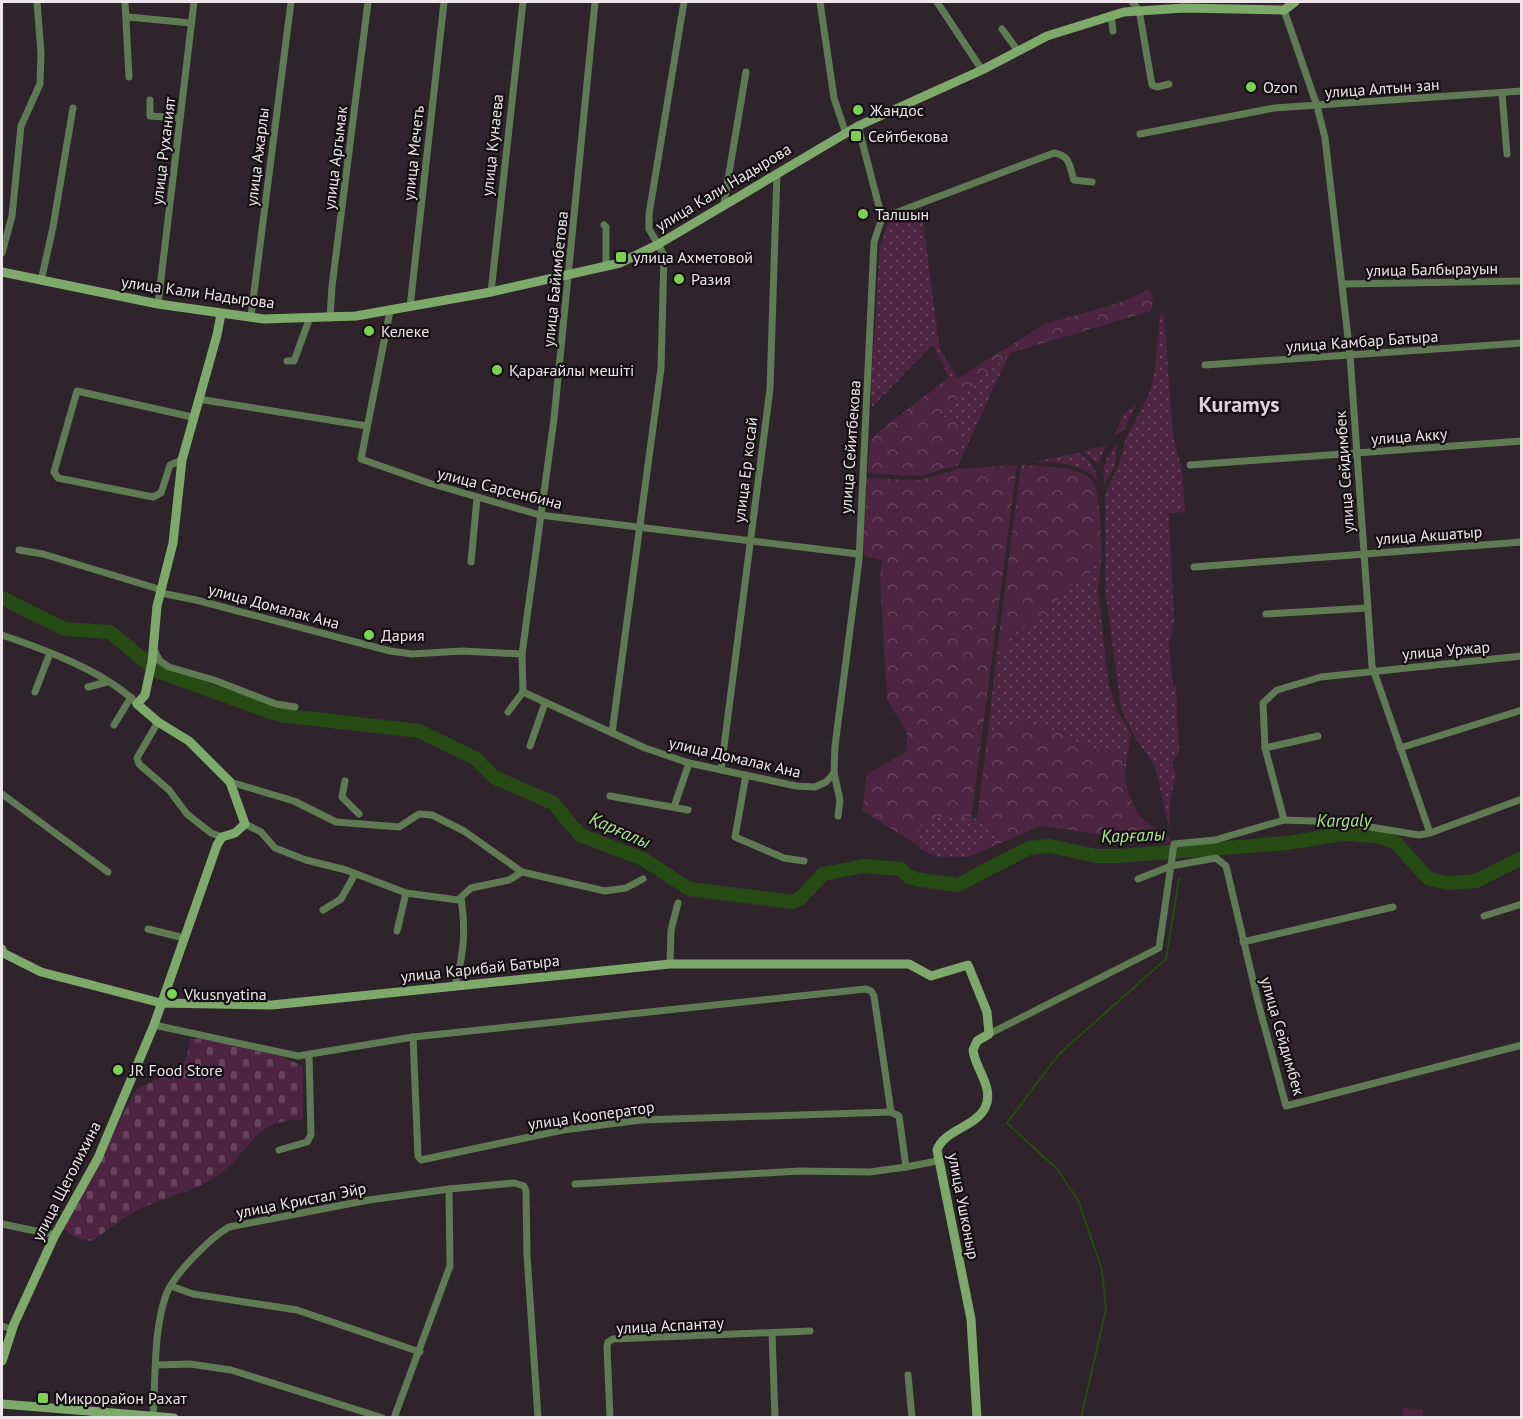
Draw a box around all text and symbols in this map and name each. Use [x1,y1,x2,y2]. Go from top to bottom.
street label: улица Алтын зан [1324,74,1440,102]
place label: Ozon [1263,77,1298,97]
marker: Ozon [1244,80,1258,94]
street label: улица Кунаева [477,93,507,197]
street label: улица Руханият [146,95,180,206]
place label: Жандос [869,100,924,120]
marker: Жандос [851,103,865,117]
street label: улица Аргымак [319,104,351,211]
street label: улица Мечеть [398,104,428,202]
street label: улица Ажарлы [241,106,273,208]
place label: Сейтбекова [868,126,948,146]
marker: Сейтбекова [849,129,863,143]
street label: улица Кали Надырова [651,139,795,235]
place label: Талшын [875,204,929,224]
marker: Талшын [856,207,870,221]
street label: улица Байимбетова [538,210,572,348]
place label: улица Ахметовой [633,247,753,267]
marker: улица Ахметовой [614,250,628,264]
street label: улица Балбырауын [1366,258,1498,280]
place label: Разия [691,269,731,289]
street label: улица Кали Надырова [120,271,276,313]
marker: Разия [672,272,686,286]
place label: Келеке [381,321,429,341]
marker: Келеке [362,324,376,338]
street label: улица Камбар Батыра [1285,326,1439,356]
place label: Қарағайлы мешіті [509,360,634,380]
marker: Қарағайлы мешіті [490,363,504,377]
street label: улица Сейитбекова [835,379,865,515]
district label: Kuramys [1198,390,1280,418]
street label: улица Сейдимбек [1330,410,1358,534]
street label: улица Ер косай [729,416,761,524]
street label: улица Акку [1370,423,1448,449]
street label: улица Сарсенбина [435,463,565,513]
street label: улица Акшатыр [1375,521,1483,549]
street label: улица Домалак Ана [206,579,342,633]
place label: Дария [381,625,425,645]
marker: Дария [362,628,376,642]
street label: улица Уржар [1401,636,1491,664]
street label: улица Домалак Ана [667,732,803,782]
water label: Қарғалы [586,806,654,854]
water label: Kargaly [1316,808,1373,832]
water label: Қарғалы [1101,822,1166,848]
street label: улица Карибай Батыра [399,950,561,986]
street label: улица Сейдимбек [1257,974,1310,1098]
place label: Vkusnyatina [183,984,267,1004]
marker: Vkusnyatina [165,987,179,1001]
place label: JR Food Store [129,1060,223,1080]
marker: JR Food Store [111,1063,125,1077]
street label: улица Кооператор [526,1096,656,1134]
street label: улица Щеголихина [27,1118,105,1244]
street label: улица Ушконыр [944,1151,984,1261]
street label: улица Кристал Эйр [234,1178,368,1222]
street label: улица Аспантау [616,1312,725,1338]
place label: Микрорайон Рахат [55,1388,188,1408]
marker: Микрорайон Рахат [36,1391,50,1405]

